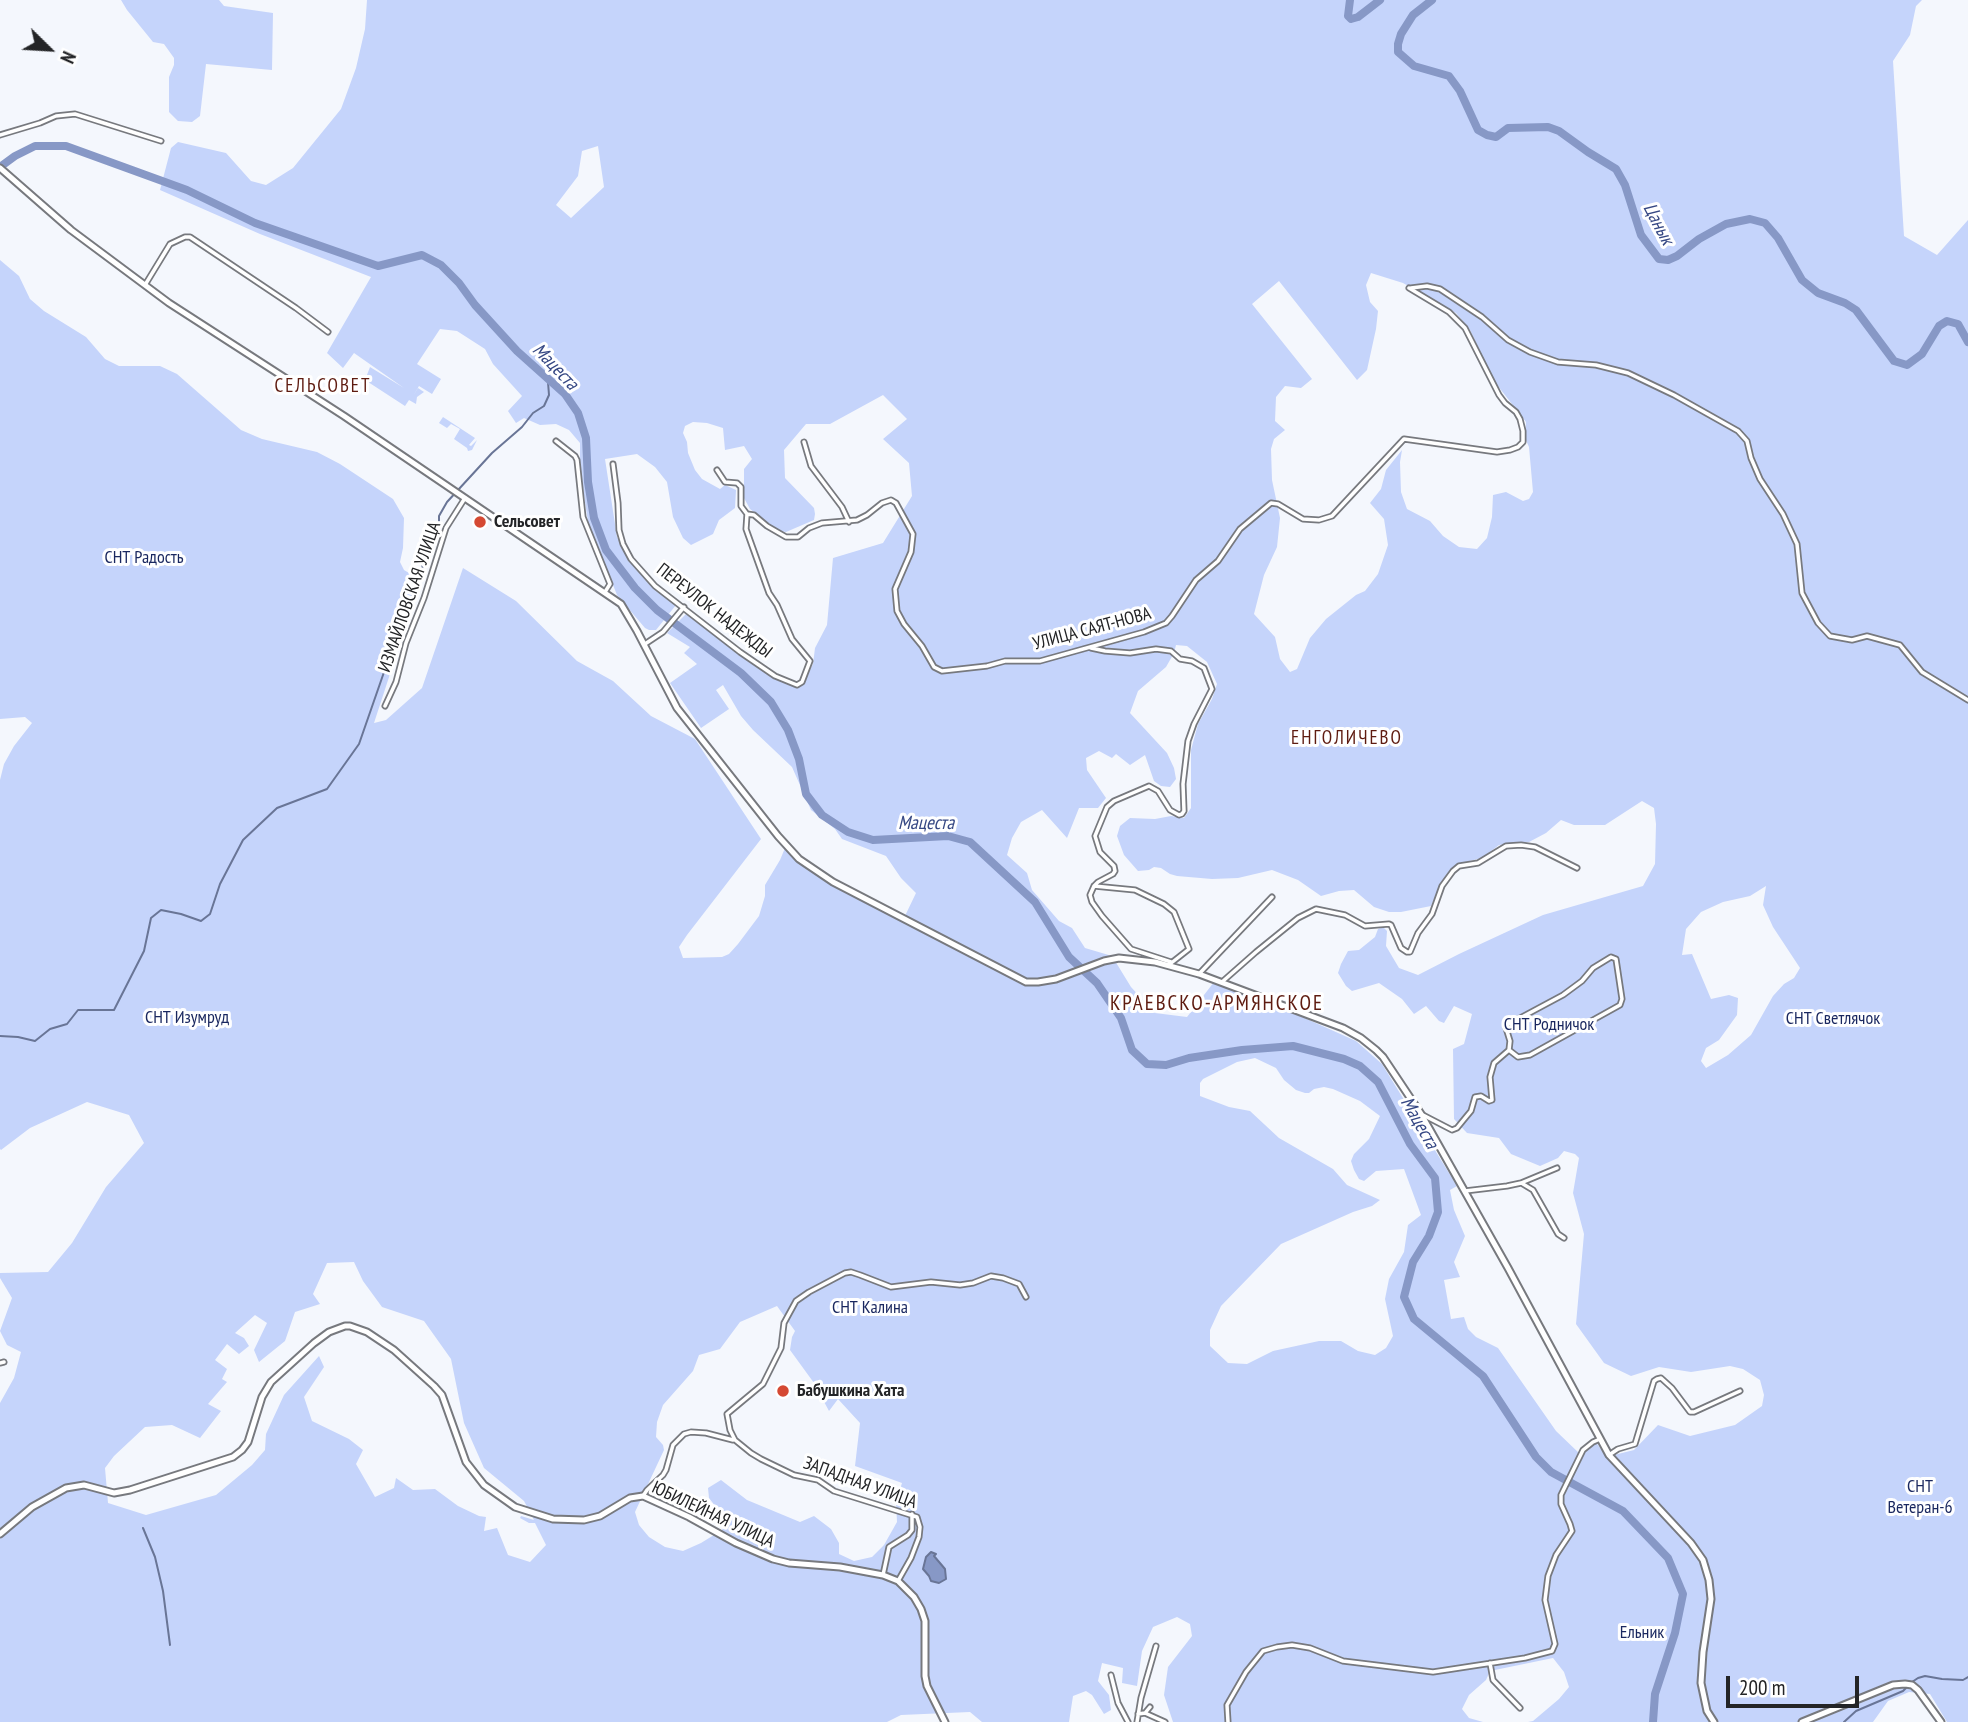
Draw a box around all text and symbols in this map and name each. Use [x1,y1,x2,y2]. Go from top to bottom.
north arrow [14,14,84,84]
text: N [55,48,81,67]
water label: Цанык [1638,199,1678,249]
water label: Мацеста [527,339,583,395]
district label: СЕЛЬСОВЕТ [276,376,370,398]
place label: Сельсовет [494,511,560,533]
marker: Сельсовет [472,514,488,530]
street label: ИЗМАЙЛОВСКАЯ УЛИЦА [374,519,446,675]
park label: СНТ Радость [104,547,184,569]
street label: ПЕРЕУЛОК НАДЕЖДЫ [652,559,776,663]
street label: УЛИЦА САЯТ-НОВА [1030,603,1154,655]
district label: ЕНГОЛИЧЕВО [1292,728,1402,750]
water label: Мацеста [898,813,954,835]
district label: КРАЕВСКО-АРМЯНСКОЕ [1112,991,1322,1017]
park label: СНТ Изумруд [145,1007,229,1029]
park label: СНТ Светлячок [1786,1008,1880,1030]
park label: СНТ Родничок [1504,1014,1594,1036]
water label: Мацеста [1395,1093,1443,1153]
park label: СНТ Калина [832,1297,908,1319]
place label: Бабушкина Хата [797,1380,904,1402]
marker: Бабушкина Хата [775,1383,791,1399]
street label: ЗАПАДНАЯ УЛИЦА [800,1452,920,1514]
park label: СНТ Ветеран-6 [1887,1476,1953,1518]
street label: ЮБИЛЕЙНАЯ УЛИЦА [648,1477,778,1553]
park label: Ельник [1620,1622,1664,1644]
scale bar [1730,1662,1863,1706]
text: 200 m [1739,1674,1785,1701]

